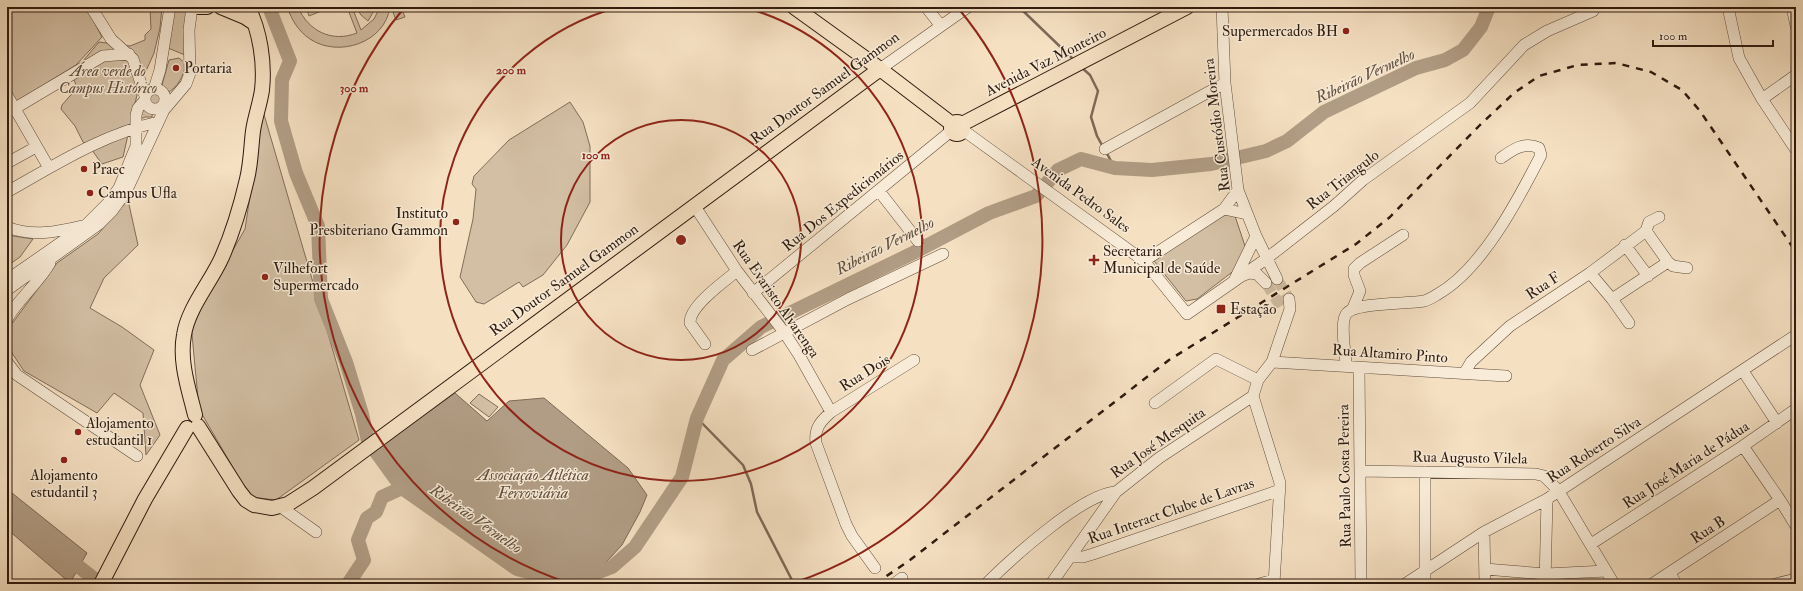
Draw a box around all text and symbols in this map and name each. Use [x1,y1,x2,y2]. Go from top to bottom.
place label: Supermercados BH [1222,22,1338,42]
scale bar [1653,22,1773,48]
street label: Avenida Vaz Monteiro [982,23,1110,101]
marker: Supermercados BH [1341,26,1351,36]
street label: Rua Doutor Samuel Gammon [747,27,903,148]
text: 100 m [1659,29,1688,44]
water label: Ribeirão Vermelho [1311,44,1418,108]
street label: Rua Custódio Moreira [1199,56,1235,193]
place label: Portaria [184,59,233,78]
park label: Área verde do Campus Histórico [59,61,157,98]
marker: Portaria [171,63,181,73]
text: 200 m [496,63,527,78]
text: 300 m [340,81,369,96]
street label: Rua Dos Expedicionários [778,146,908,257]
street label: Rua Triangulo [1303,146,1383,214]
text: 100 m [582,148,611,163]
street label: Avenida Pedro Sales [1027,152,1134,237]
place label: Praec [92,160,125,179]
marker: Praec [79,164,89,174]
place label: Campus Ufla [98,184,178,204]
marker: Campus Ufla [85,188,95,198]
place label: Instituto Presbiteriano Gammon [309,204,448,240]
water label: Ribeirão Vermelho [831,212,938,280]
marker: Instituto Presbiteriano Gammon [451,217,461,227]
street label: Rua Doutor Samuel Gammon [486,219,642,340]
centre of rings [674,233,688,247]
street label: Rua Evaristo Alvarenga [728,236,824,362]
place label: Secretaria Municipal de Saúde [1103,242,1220,279]
marker: Secretaria Municipal de Saúde [1088,254,1100,266]
place label: Vilhefort Supermercado [273,259,359,296]
street label: Rua F [1522,268,1564,304]
marker: Vilhefort Supermercado [260,272,270,282]
place label: Estação [1230,300,1276,319]
marker: Estação [1215,303,1227,315]
street label: Rua Altamiro Pinto [1332,340,1448,368]
street label: Rua Dois [836,350,894,396]
street label: Rua José Mesquita [1107,403,1210,484]
street label: Rua Paulo Costa Pereira [1334,403,1356,548]
street label: Rua Roberto Silva [1543,412,1645,488]
place label: Alojamento estudantil 1 [85,414,154,450]
street label: Rua José Maria de Pádua [1619,416,1754,514]
marker: Alojamento estudantil 1 [73,427,83,437]
street label: Rua Augusto Vilela [1412,447,1529,469]
marker: Alojamento estudantil 3 [59,455,69,465]
water label: Associação Atlética Ferroviária [475,465,589,503]
place label: Alojamento estudantil 3 [29,466,98,502]
street label: Rua Interact Clube de Lavras [1085,474,1257,548]
water label: Ribeirão Vermelho [425,479,526,558]
street label: Rua B [1687,512,1729,548]

